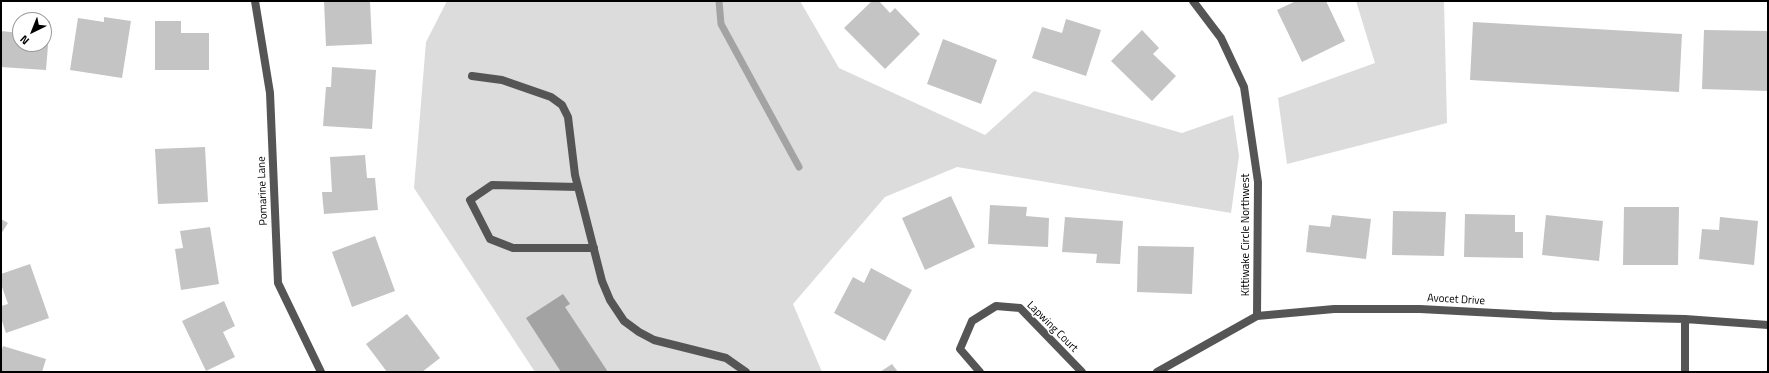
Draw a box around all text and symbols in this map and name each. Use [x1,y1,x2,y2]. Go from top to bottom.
north arrow [12,12,52,52]
text: N [16,32,33,48]
street label: Pomarine Lane [255,156,271,226]
street label: Kittiwake Circle Northwest [1239,174,1253,296]
street label: Avocet Drive [1427,292,1485,308]
street label: Lapwing Court [1024,299,1080,355]

